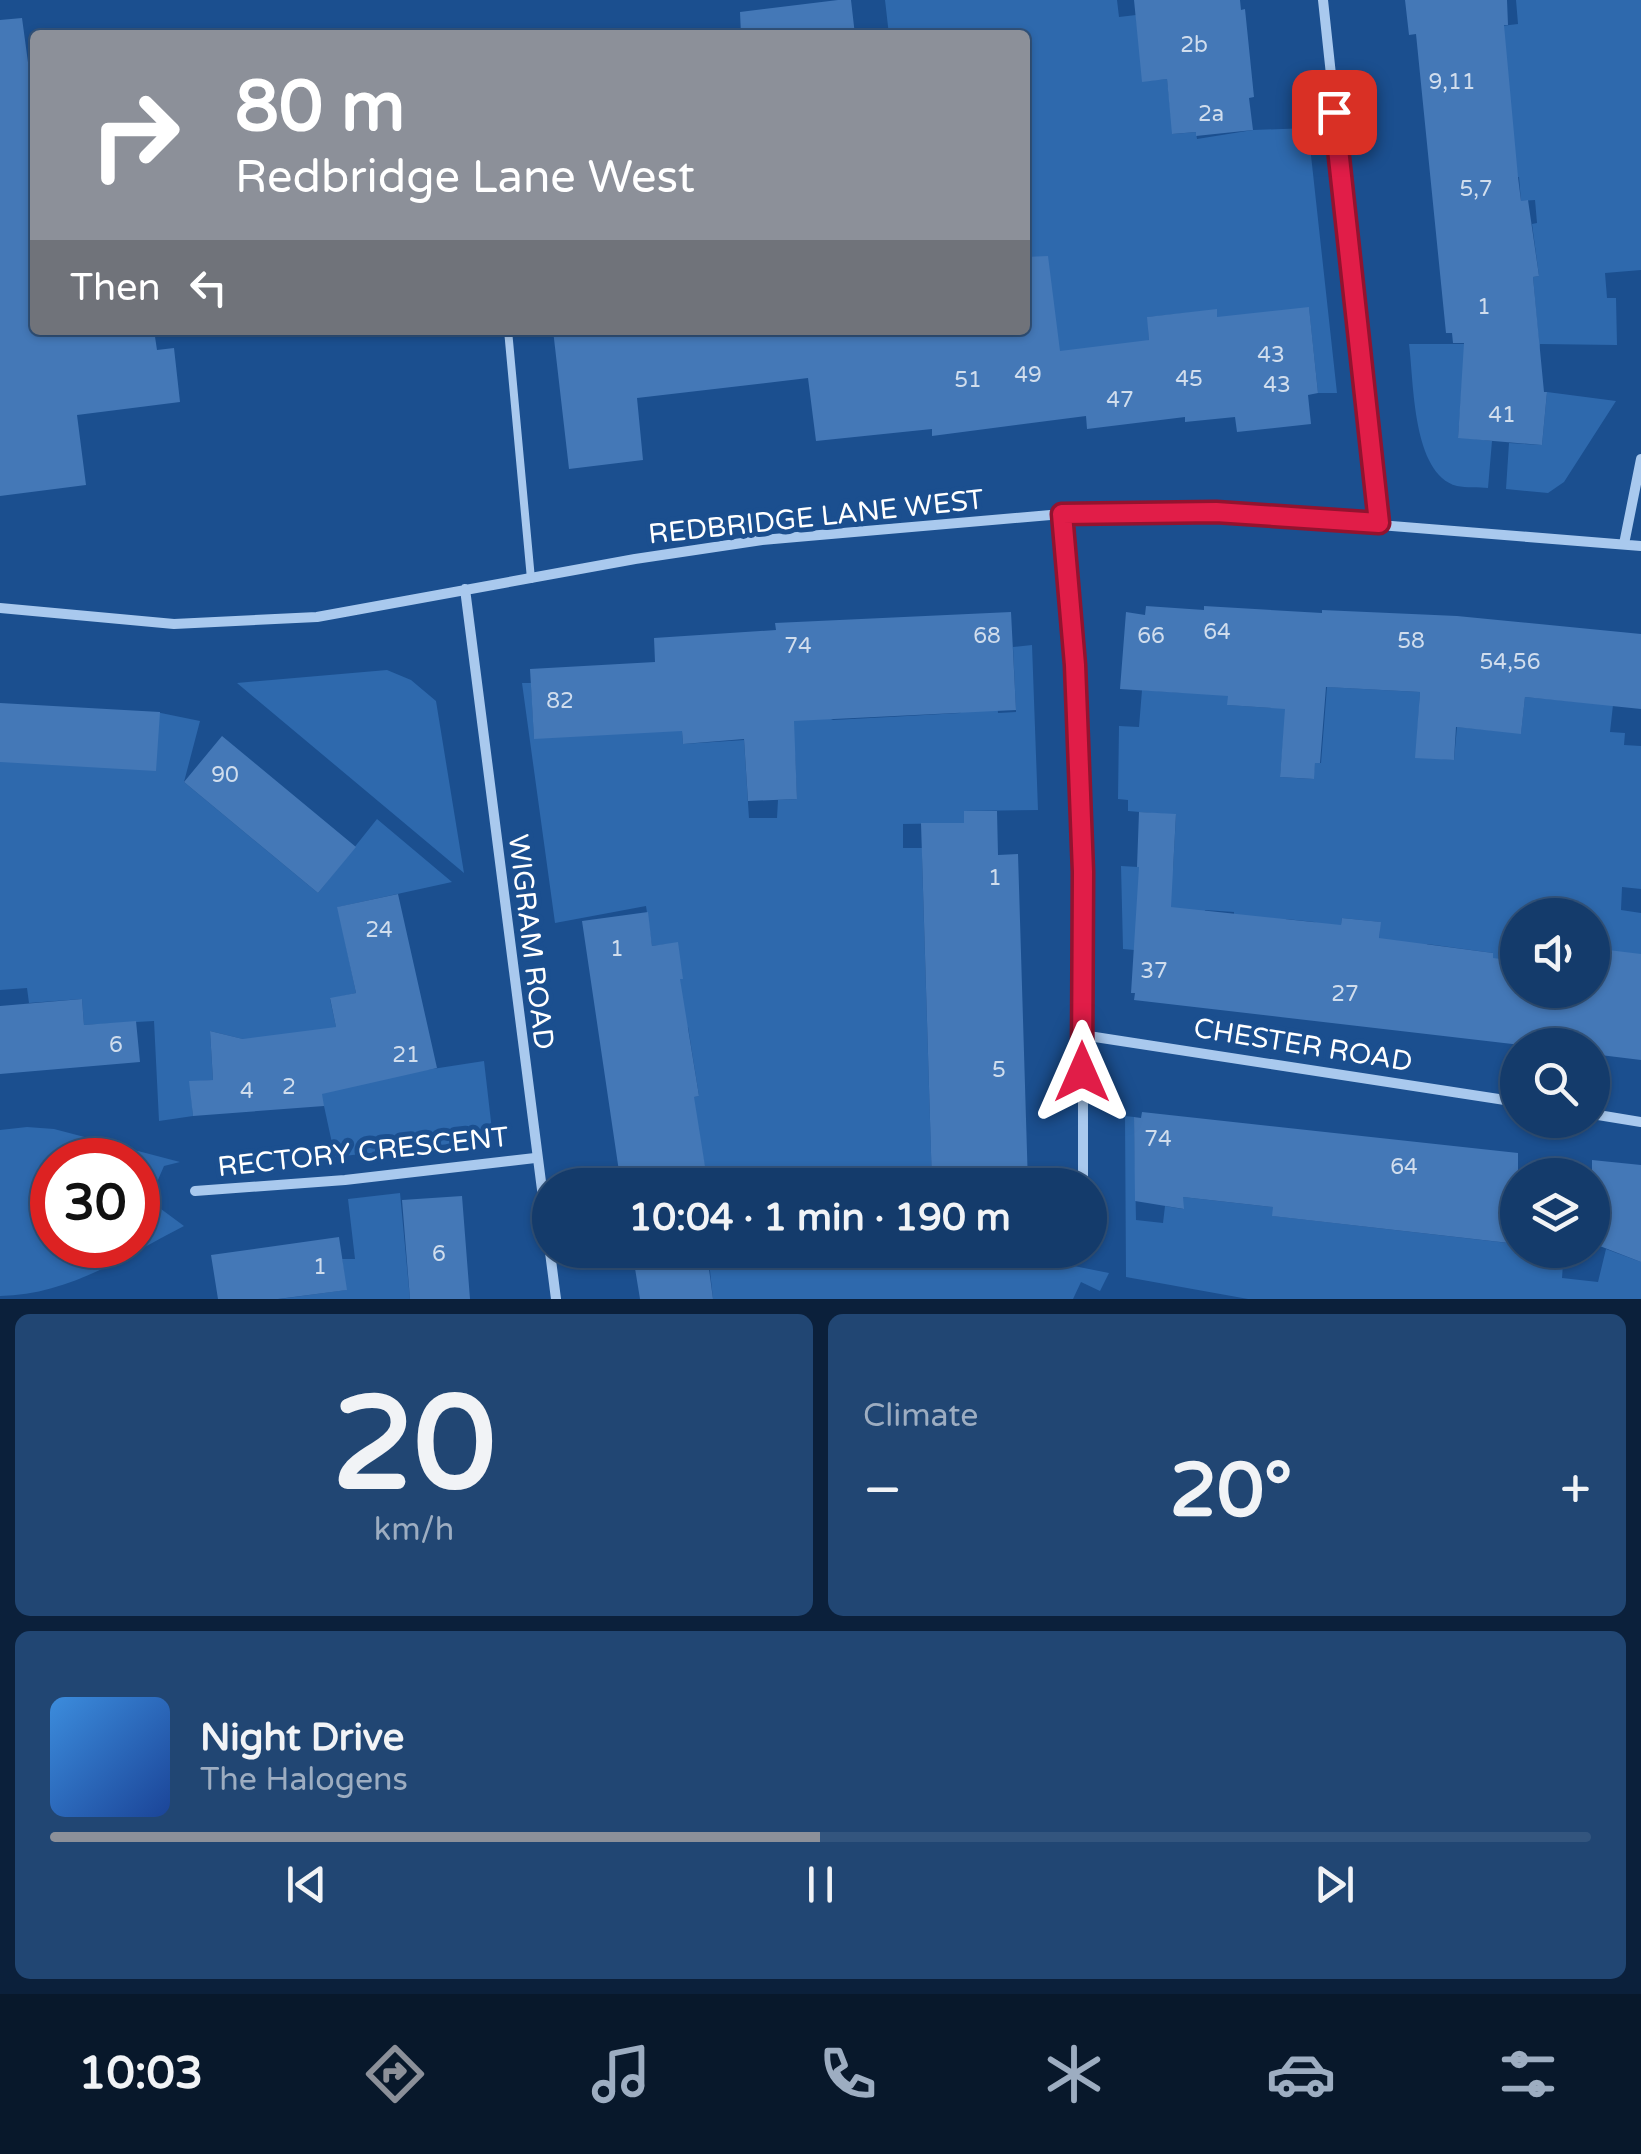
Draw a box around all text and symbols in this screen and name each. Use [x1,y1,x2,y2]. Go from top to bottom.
house number: 2b [1180,32,1208,58]
text: 80 m [235,66,405,150]
house number: 9,11 [1428,69,1476,95]
icon: right [70,70,200,200]
pin [1292,70,1377,155]
icon: arrive [1307,85,1362,140]
house number: 2a [1198,101,1224,127]
text: Redbridge Lane West [235,151,695,205]
house number: 5,7 [1460,176,1492,202]
icon: left [181,260,236,315]
text: Then [70,265,161,311]
house number: 1 [1477,294,1491,320]
house number: 43 [1257,342,1285,368]
house number: 49 [1014,362,1042,388]
house number: 45 [1175,366,1203,392]
house number: 51 [954,367,982,393]
house number: 43 [1263,372,1291,398]
house number: 47 [1106,387,1134,413]
house number: 41 [1488,402,1516,428]
street label: REDBRIDGE LANE WEST [647,482,985,552]
house number: 64 [1203,619,1231,645]
house number: 68 [973,623,1001,649]
house number: 66 [1137,623,1165,649]
house number: 58 [1397,628,1425,654]
house number: 74 [784,633,812,659]
house number: 54,56 [1480,649,1540,675]
house number: 82 [546,688,574,714]
house number: 90 [211,762,239,788]
street label: WIGRAM ROAD [501,832,561,1052]
house number: 1 [988,865,1002,891]
map controls [1500,898,1610,1268]
button: sound [1500,898,1610,1008]
house number: 24 [365,917,393,943]
house number: 1 [610,936,624,962]
house number: 37 [1140,958,1168,984]
house number: 27 [1331,981,1359,1007]
street label: CHESTER ROAD [1191,1011,1415,1079]
position arrow [1030,1020,1134,1124]
button: search [1500,1028,1610,1138]
house number: 6 [109,1032,123,1058]
house number: 21 [392,1042,420,1068]
house number: 5 [992,1057,1006,1083]
house number: 2 [282,1074,296,1100]
house number: 4 [240,1078,254,1104]
street label: RECTORY CRESCENT [216,1120,510,1184]
house number: 74 [1144,1126,1172,1152]
speed limit sign: 30 [30,1138,160,1268]
house number: 64 [1390,1154,1418,1180]
button: layers [1500,1158,1610,1268]
text: 10:04 · 1 min · 190 m [628,1195,1011,1241]
house number: 6 [432,1241,446,1267]
house number: 1 [313,1254,327,1280]
text: 20 [332,1368,496,1524]
text: Climate [863,1397,978,1435]
text: 20° [1170,1446,1292,1536]
text: − [863,1458,902,1524]
text: + [1560,1458,1591,1524]
text: km/h [374,1511,454,1549]
text: Night Drive [200,1715,404,1761]
text: The Halogens [200,1761,408,1799]
icon: previous [279,1857,334,1912]
icon: pause [793,1857,848,1912]
icon: next [1307,1857,1362,1912]
icon: directions [360,2039,430,2109]
icon: music [586,2039,656,2109]
icon: phone [813,2039,883,2109]
icon: climate [1039,2039,1109,2109]
icon: car [1266,2039,1336,2109]
icon: filters [1493,2039,1563,2109]
text: 10:03 [78,2047,203,2101]

